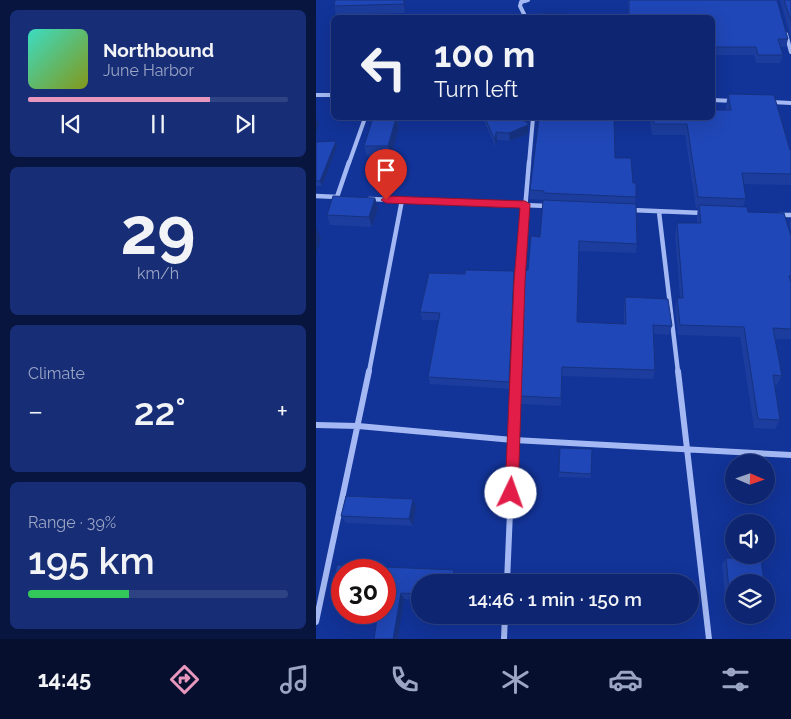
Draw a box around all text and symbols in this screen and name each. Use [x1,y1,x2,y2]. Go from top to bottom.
text: 100 m [434,34,535,75]
icon: left [351,35,416,100]
text: Northbound [103,39,214,61]
text: June Harbor [103,61,194,80]
text: Turn left [434,76,518,102]
icon: previous [57,110,85,138]
icon: pause [144,110,172,138]
icon: next [231,110,259,138]
pin [365,149,407,200]
icon: arrive [372,156,400,184]
text: 29 [121,193,195,269]
text: km/h [137,264,179,283]
text: Climate [28,364,85,383]
text: 22° [134,389,186,434]
text: − [28,395,43,428]
text: + [276,395,288,428]
north arrow [725,454,775,504]
map controls [725,454,775,624]
position arrow [484,466,536,518]
text: Range · 39% [28,513,116,532]
button: sound [725,514,775,564]
text: 195 km [28,538,155,583]
speed limit sign: 30 [331,559,396,624]
button: layers [725,574,775,624]
text: 14:46 · 1 min · 150 m [468,588,642,610]
icon: directions [167,662,202,697]
icon: music [277,662,312,697]
icon: phone [387,662,422,697]
icon: climate [498,662,533,697]
icon: car [608,662,643,697]
icon: filters [718,662,753,697]
text: 14:45 [38,666,91,692]

